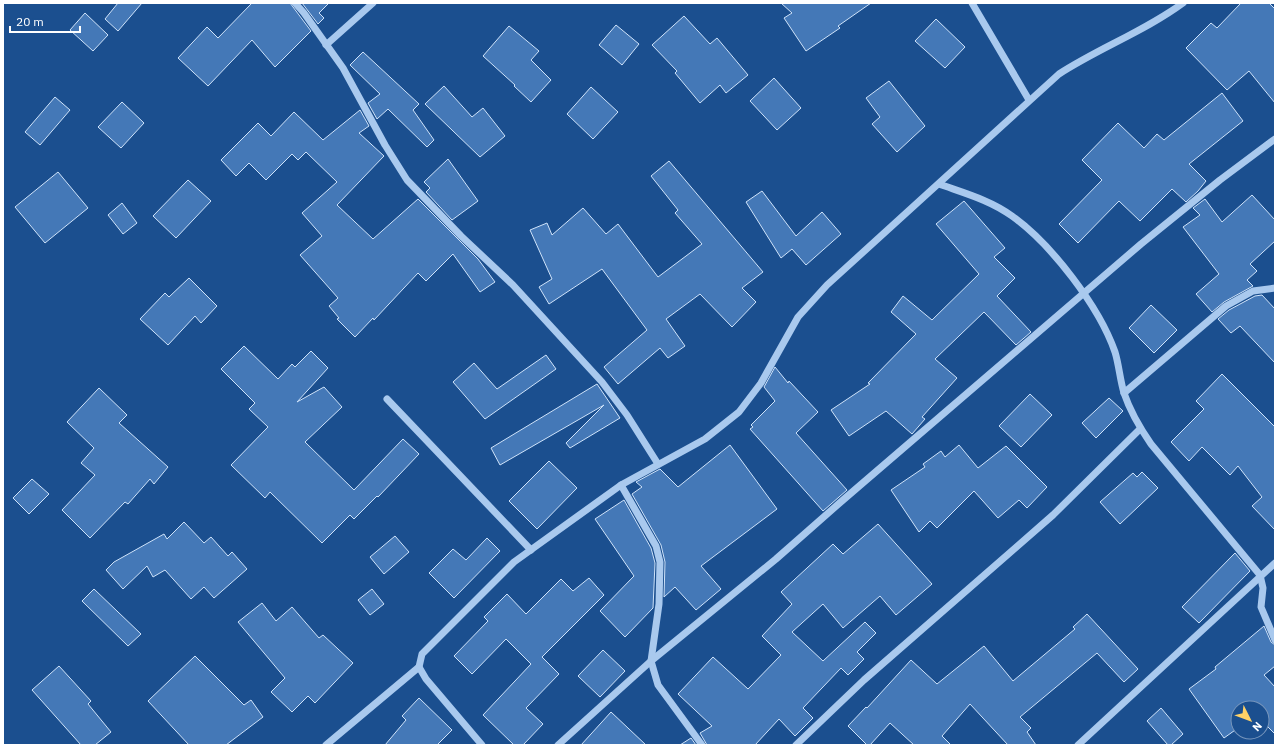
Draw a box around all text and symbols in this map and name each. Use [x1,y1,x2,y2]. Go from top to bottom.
scale bar [10,8,80,34]
text: 20 m [16,14,44,29]
north arrow [1230,700,1270,740]
text: N [1250,719,1265,734]

